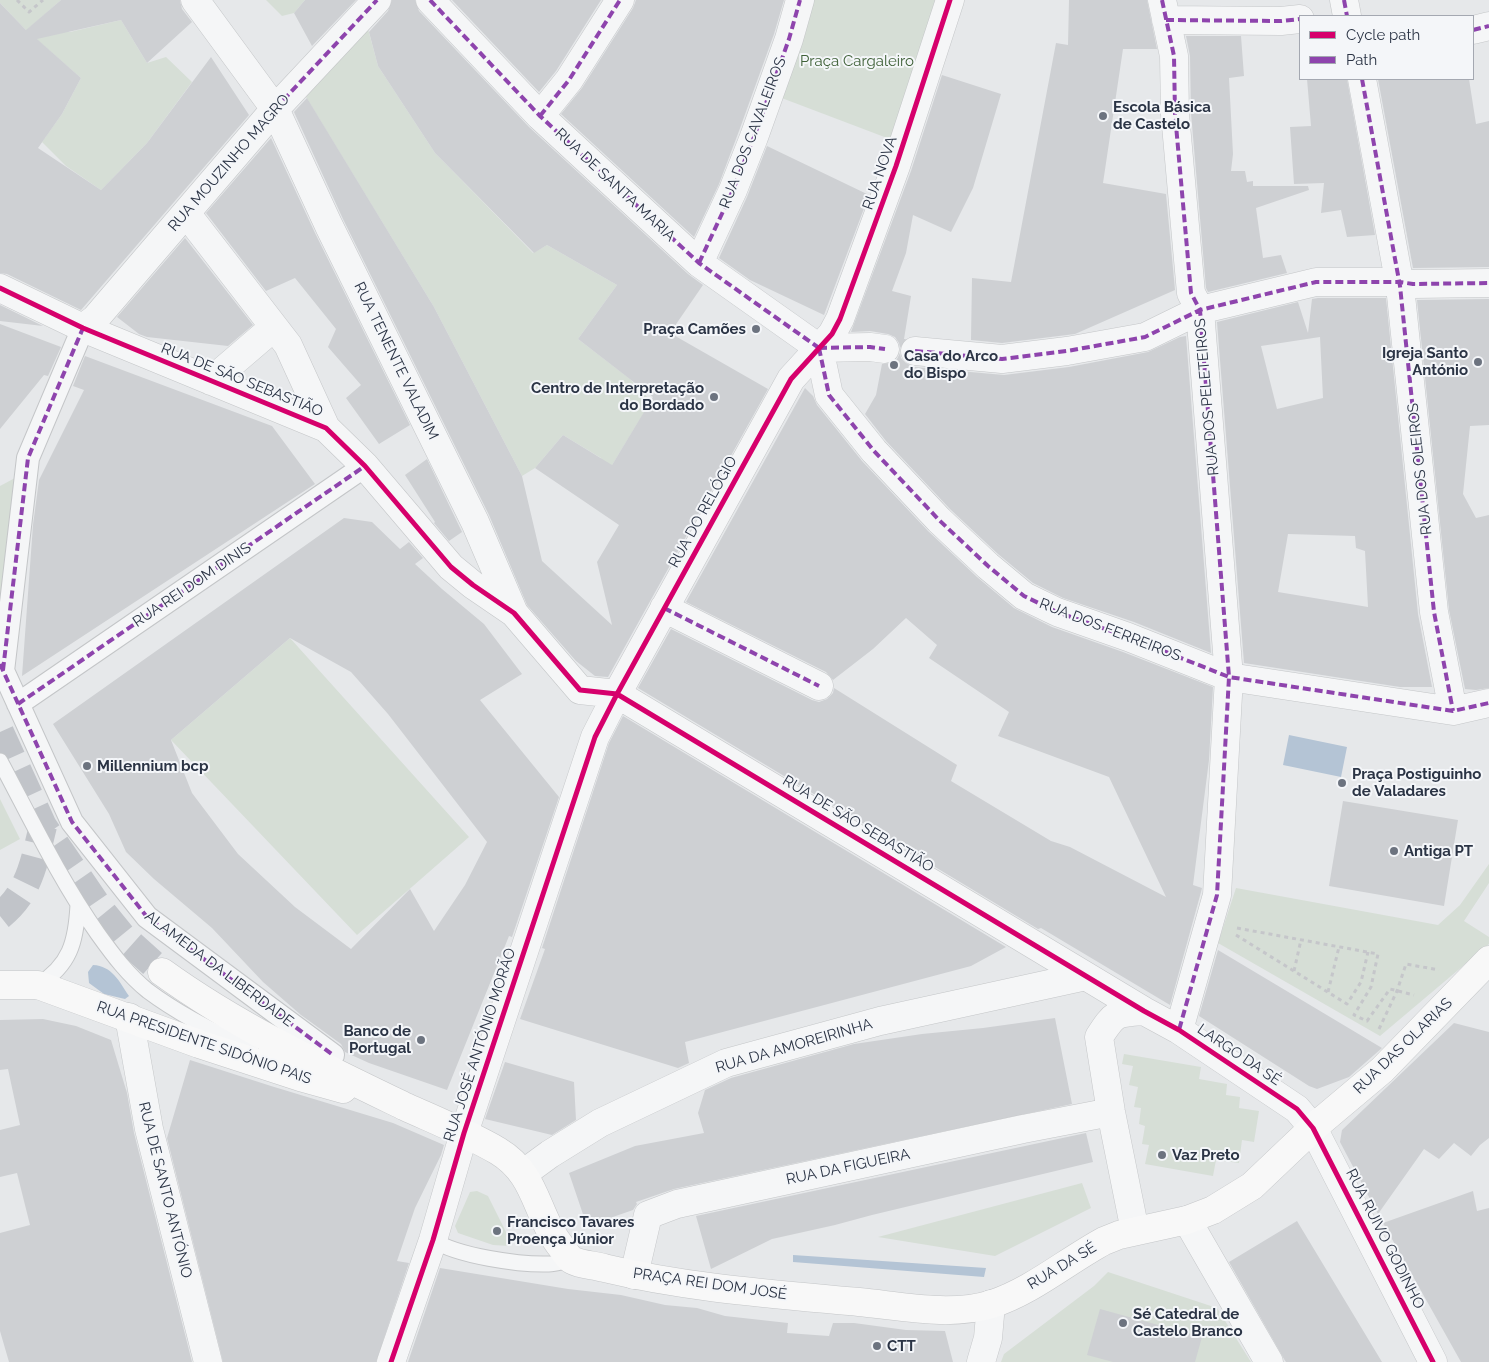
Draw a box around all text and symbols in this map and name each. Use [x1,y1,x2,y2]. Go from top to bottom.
legend [1299,15,1474,80]
text: Cycle path [1346,26,1420,44]
text: Path [1346,51,1377,69]
park label: Praça Cargaleiro [800,52,914,70]
street label: RUA DOS CAVALEIROS [716,55,790,211]
street label: RUA MOUZINHO MAGRO [164,91,294,235]
place label: Escola Básica de Castelo [1113,98,1211,133]
marker: Escola Básica de Castelo [1097,110,1109,122]
street label: RUA DE SANTA MARIA [551,125,679,245]
street label: RUA NOVA [859,134,901,212]
street label: RUA TENENTE VALADIM [350,279,442,443]
street label: RUA DOS PELETEIROS [1191,317,1223,477]
place label: Praça Camões [643,320,746,338]
marker: Praça Camões [750,323,762,335]
street label: RUA DE SÃO SEBASTIÃO [158,339,326,421]
place label: Igreja Santo António [1382,344,1468,379]
place label: Casa do Arco do Bispo [904,347,998,382]
marker: Igreja Santo António [1472,356,1484,368]
marker: Casa do Arco do Bispo [888,359,900,371]
place label: Centro de Interpretação do Bordado [531,379,704,414]
marker: Centro de Interpretação do Bordado [708,391,720,403]
street label: RUA DOS OLEIROS [1404,402,1436,536]
street label: RUA DO RELÓGIO [665,453,741,571]
street label: RUA REI DOM DINIS [129,539,255,631]
street label: RUA DOS FERREIROS [1037,595,1183,665]
place label: Millennium bcp [97,757,209,775]
marker: Millennium bcp [81,760,93,772]
place label: Praça Postiguinho de Valadares [1352,765,1481,800]
street label: RUA DE SÃO SEBASTIÃO [779,772,937,876]
marker: Praça Postiguinho de Valadares [1336,777,1348,789]
place label: Antiga PT [1404,842,1473,860]
marker: Antiga PT [1388,845,1400,857]
street label: ALAMEDA DA LIBERDADE [141,907,297,1031]
street label: RUA JOSÉ ANTÓNIO MORÃO [440,946,520,1144]
street label: RUA DAS OLARIAS [1350,994,1456,1098]
street label: RUA PRESIDENTE SIDÓNIO PAIS [94,998,314,1088]
street label: RUA DA AMOREIRINHA [713,1015,875,1077]
street label: LARGO DA SÉ [1194,1020,1284,1090]
place label: Banco de Portugal [343,1022,411,1057]
marker: Banco de Portugal [415,1034,427,1046]
street label: RUA DE SANTO ANTÓNIO [134,1100,196,1280]
street label: RUA DA FIGUEIRA [784,1145,912,1189]
place label: Vaz Preto [1172,1146,1240,1164]
marker: Vaz Preto [1156,1149,1168,1161]
street label: RUA RUIVO GODINHO [1342,1166,1428,1312]
place label: Francisco Tavares Proença Júnior [507,1213,634,1248]
marker: Francisco Tavares Proença Júnior [491,1225,503,1237]
street label: RUA DA SÉ [1024,1238,1100,1294]
street label: PRAÇA REI DOM JOSÉ [632,1264,788,1304]
place label: Sé Catedral de Castelo Branco [1133,1305,1242,1340]
marker: Sé Catedral de Castelo Branco [1117,1317,1129,1329]
place label: CTT [887,1337,916,1355]
marker: CTT [871,1340,883,1352]

